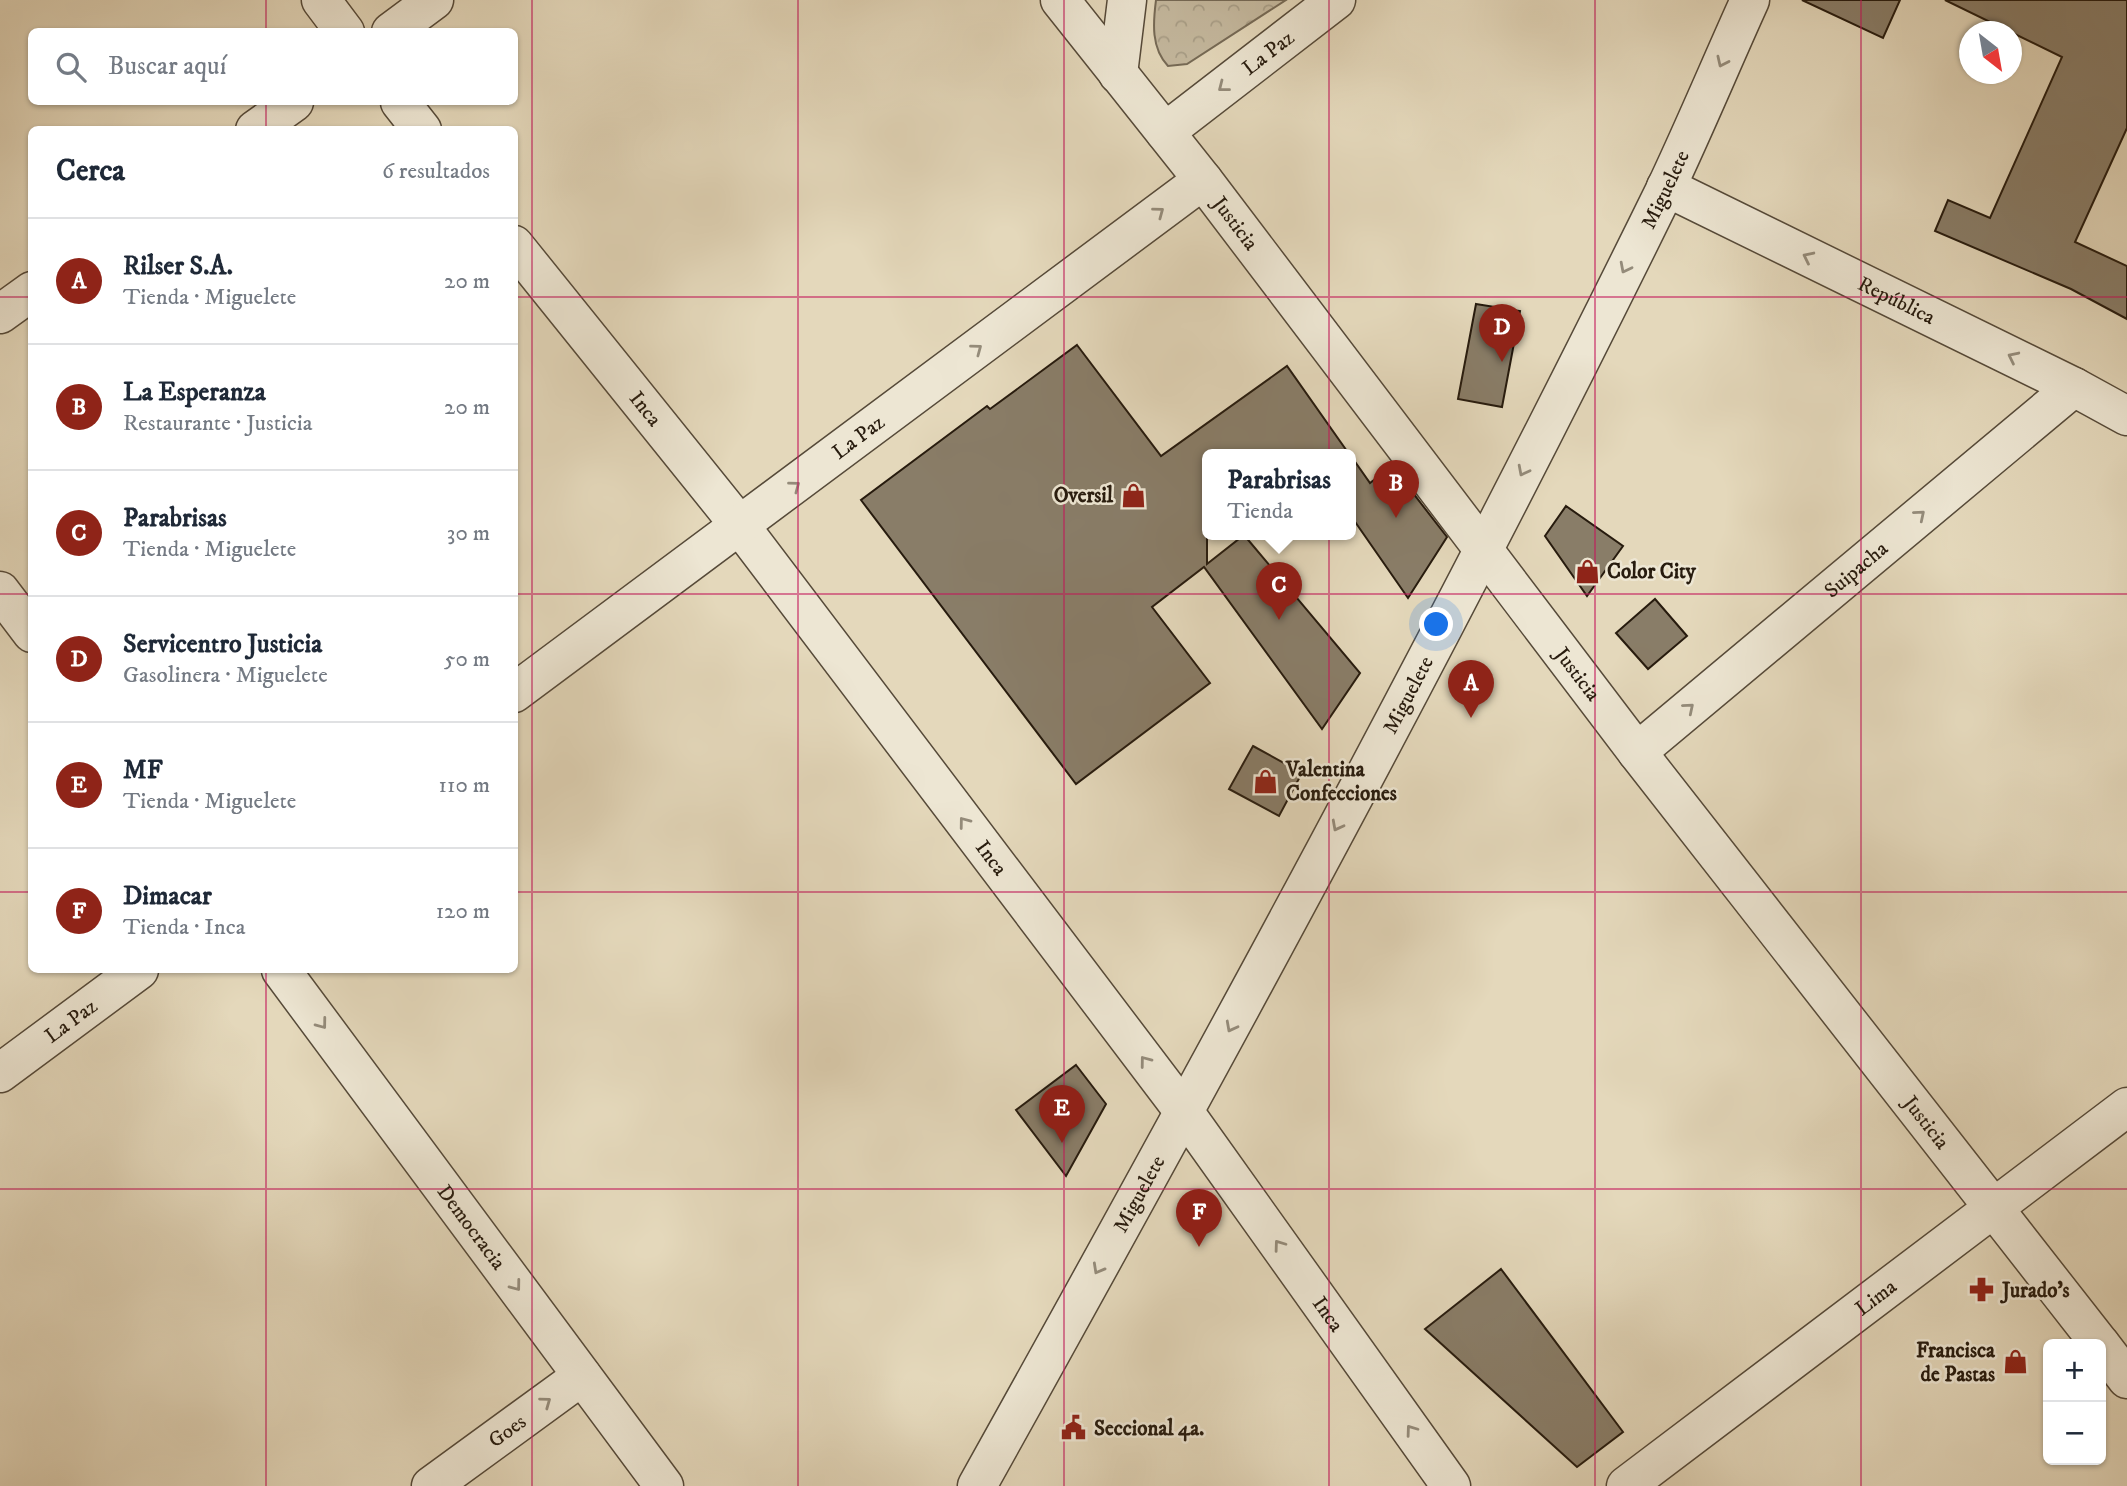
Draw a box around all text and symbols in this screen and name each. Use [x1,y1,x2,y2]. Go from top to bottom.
north arrow [1959,21,2022,84]
street label: La Paz [1237,25,1300,82]
search box [28,28,518,105]
icon: search [52,48,90,86]
text: Buscar aquí [108,50,226,83]
one-way arrow [1716,55,1730,67]
one-way arrow [1219,78,1231,91]
street label: Miguelete [1636,146,1696,233]
text: Cerca [56,153,125,190]
text: 6 resultados [382,157,490,186]
street label: Justicia [1205,190,1264,256]
one-way arrow [1151,208,1164,221]
text: Rilser S.A. [123,250,233,283]
one-way arrow [1803,251,1815,265]
one-way arrow [1620,261,1634,273]
text: A [72,267,86,296]
text: 20 m [444,267,490,296]
street label: República [1853,271,1939,331]
text: Tienda · Miguelete [123,283,296,312]
pin: D [1479,304,1525,362]
one-way arrow [969,345,982,357]
one-way arrow [2008,351,2020,365]
text: La Esperanza [123,376,266,409]
street label: Inca [623,386,667,432]
text: B [72,393,86,422]
text: 20 m [444,393,490,422]
text: Restaurante · Justicia [123,409,313,438]
street label: La Paz [827,410,890,466]
popup [1202,449,1356,540]
pin: B [1373,460,1419,518]
text: Parabrisas [1227,464,1331,497]
one-way arrow [1517,464,1531,476]
one-way arrow [788,481,800,494]
shop icon: Oversil [1119,481,1147,509]
place label: Oversil [1054,483,1114,509]
text: Tienda [1227,497,1293,526]
text: Parabrisas [123,502,227,535]
one-way arrow [1912,511,1925,523]
text: C [71,519,87,548]
text: 30 m [447,519,490,548]
text: Tienda · Miguelete [123,535,296,564]
street label: Suipacha [1819,536,1894,604]
shop icon: Color City [1573,557,1601,585]
place label: Color City [1607,559,1697,585]
pin: C [1256,562,1302,620]
your location [1419,607,1453,641]
text: Servicentro Justicia [123,628,322,661]
street label: Justicia [1547,641,1606,707]
text: D [70,645,88,674]
text: 50 m [444,645,490,674]
street label: Miguelete [1378,652,1440,738]
pin: A [1448,660,1494,718]
text: Gasolinera · Miguelete [123,661,328,690]
one-way arrow [1682,704,1694,717]
text: MF [123,754,163,787]
place label: Valentina Confecciones [1285,757,1397,807]
shop icon: Valentina Confecciones [1252,767,1280,795]
text: E [71,771,87,800]
text: 110 m [439,771,490,800]
text: Tienda · Miguelete [123,787,296,816]
one-way arrow [959,817,972,829]
one-way arrow [1332,819,1345,831]
street label: Inca [969,836,1013,881]
text: Dimacar [123,880,212,913]
text: F [72,897,86,926]
text: 120 m [436,897,490,926]
text: Tienda · Inca [123,913,245,942]
street label: La Paz [40,993,103,1049]
one-way arrow [314,1016,326,1029]
one-way arrow [1225,1020,1239,1032]
one-way arrow [1141,1057,1154,1069]
pin: E [1039,1085,1085,1143]
street label: Justicia [1896,1089,1955,1155]
street label: Miguelete [1108,1151,1171,1237]
street label: Democracia [431,1180,511,1275]
pin: F [1176,1189,1222,1247]
one-way arrow [1275,1240,1287,1253]
one-way arrow [1093,1262,1106,1275]
street label: Lima [1850,1274,1902,1322]
pharmacy icon: Jurado's [1968,1276,1996,1304]
one-way arrow [507,1278,520,1291]
place label: Jurado's [2000,1278,2070,1304]
street label: Inca [1306,1292,1349,1337]
place label: Francisca de Pastas [1916,1338,1996,1388]
map controls [2043,1339,2106,1465]
button: + [2043,1339,2106,1402]
shop icon: Francisca de Pastas [2001,1348,2029,1376]
one-way arrow [538,1398,551,1410]
button: − [2043,1402,2106,1465]
street label: Goes [483,1409,532,1454]
public building icon: Seccional 4a. [1060,1414,1088,1442]
place label: Seccional 4a. [1094,1416,1204,1442]
one-way arrow [1407,1426,1420,1438]

